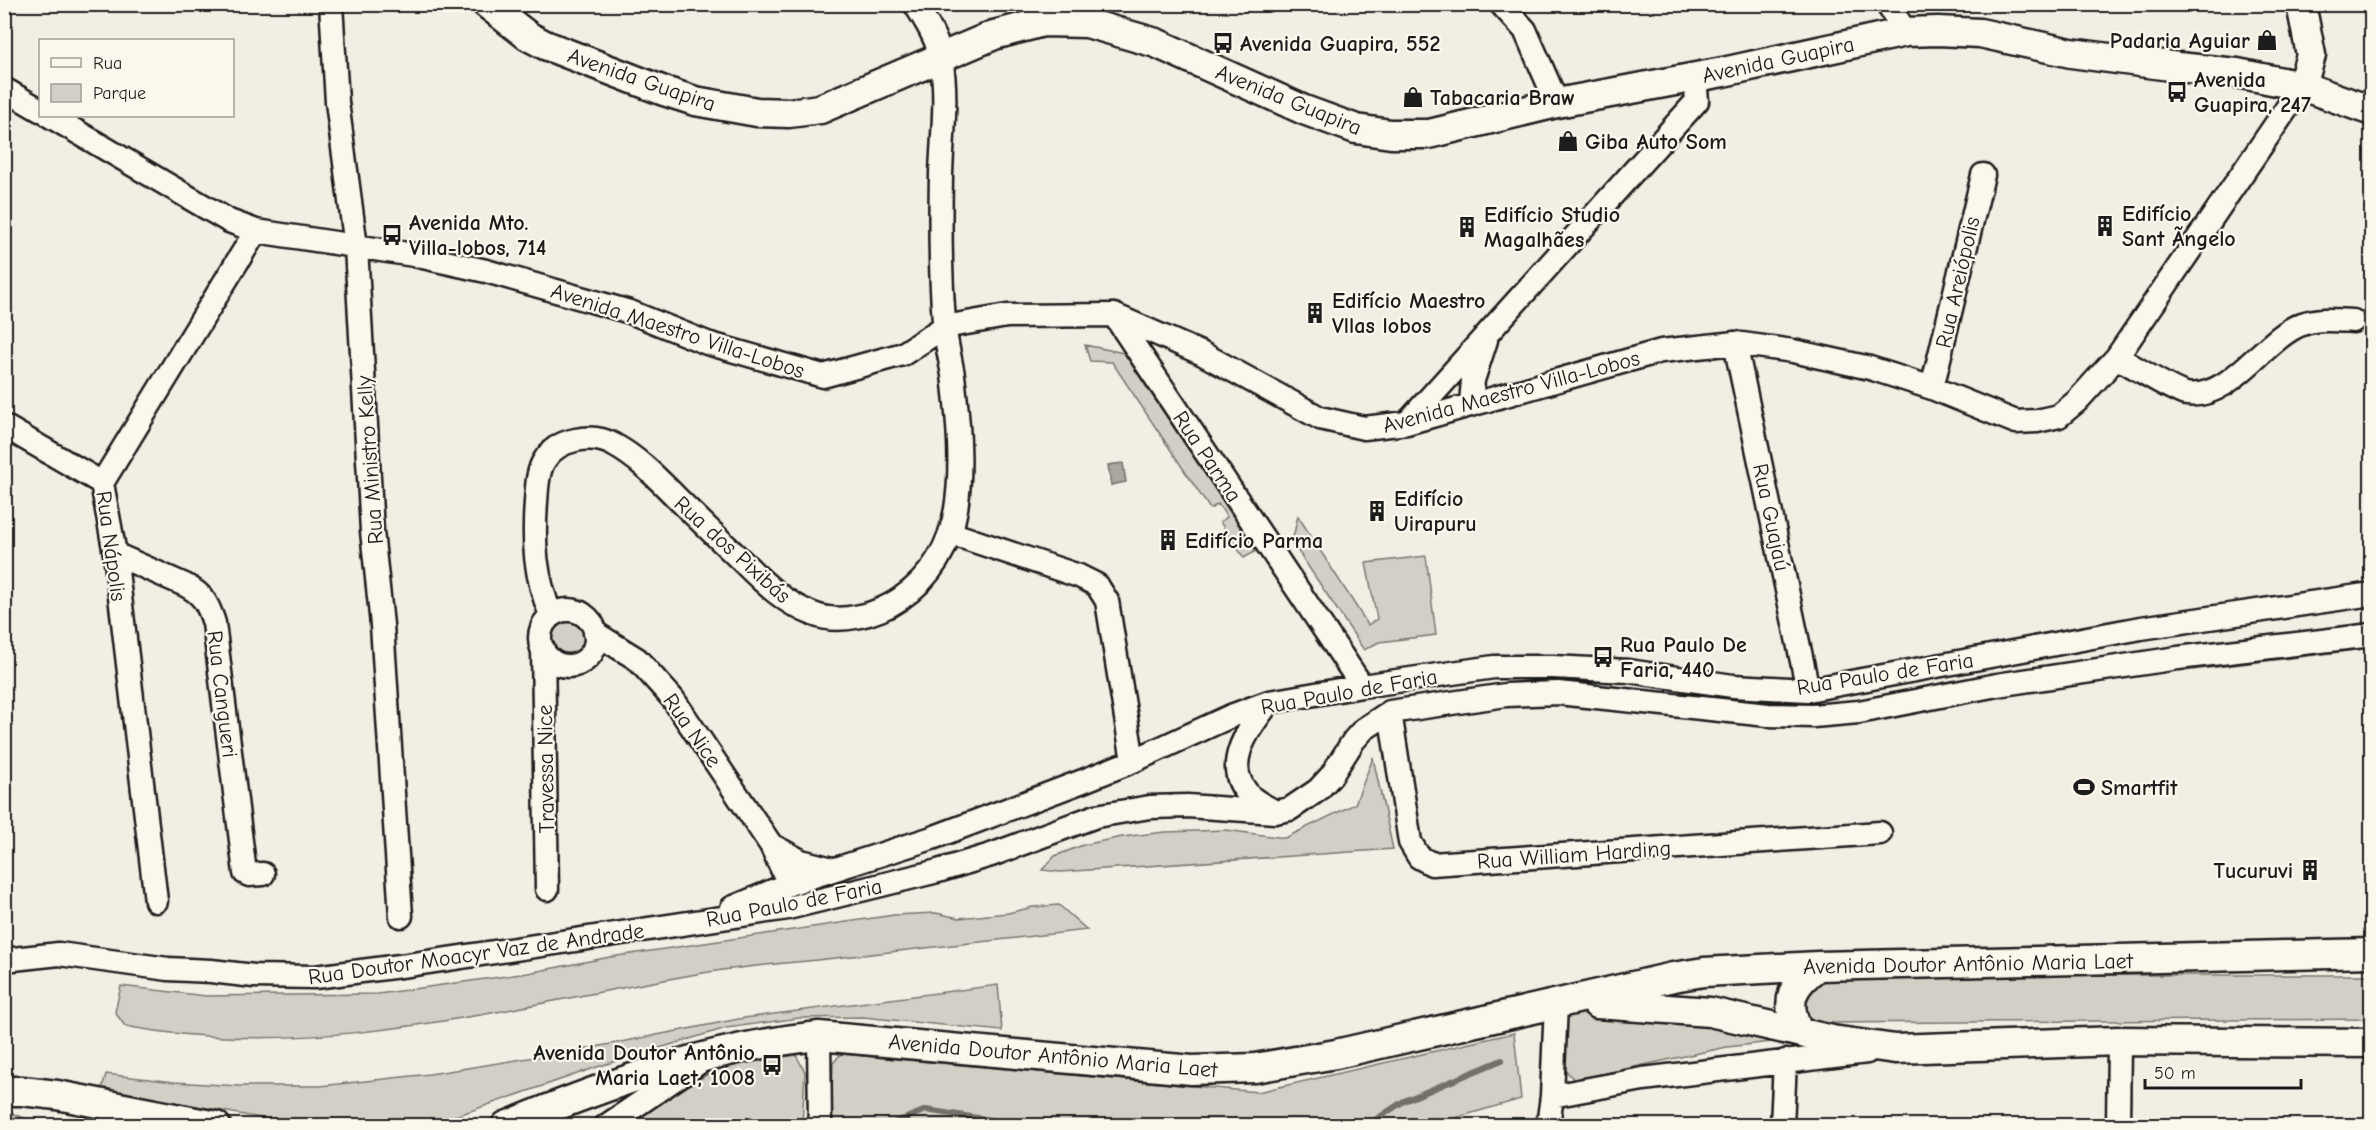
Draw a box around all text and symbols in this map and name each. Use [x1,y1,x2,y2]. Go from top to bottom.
place label: Padaria Aguiar [2110,28,2250,54]
shop icon: Padaria Aguiar [2255,28,2279,52]
bus stop icon: Avenida Guapira, 552 [1211,31,1235,55]
place label: Avenida Guapira, 552 [1240,31,1440,57]
street label: Avenida Guapira [1700,31,1857,89]
legend [39,39,234,117]
street label: Avenida Guapira [564,42,719,117]
text: Rua [93,53,122,74]
street label: Avenida Guapira [1212,59,1365,141]
place label: Avenida Guapira, 247 [2194,67,2311,118]
bus stop icon: Avenida Guapira, 247 [2165,80,2189,104]
text: Parque [93,83,146,104]
shop icon: Tabacaria Braw [1401,85,1425,109]
place label: Tabacaria Braw [1430,85,1575,111]
shop icon: Giba Auto Som [1556,129,1580,153]
place label: Giba Auto Som [1585,129,1727,155]
place label: Edifício Sant Ãngelo [2122,201,2236,252]
place label: Edifício Studio Magalhães [1484,202,1620,253]
place label: Avenida Mto. Villa-lobos, 714 [409,210,546,261]
street label: Rua Areiópolis [1930,214,1986,350]
building icon: Edifício Sant Ãngelo [2093,214,2117,238]
building icon: Edifício Studio Magalhães [1455,215,1479,239]
bus stop icon: Avenida Mto. Villa-lobos, 714 [380,223,404,247]
street label: Avenida Maestro Villa-Lobos [548,278,808,384]
place label: Edifício Maestro Vllas lobos [1332,288,1485,339]
building icon: Edifício Maestro Vllas lobos [1303,301,1327,325]
street label: Avenida Maestro Villa-Lobos [1380,345,1643,439]
street label: Rua Ministro Kelly [351,374,389,545]
street label: Rua Parma [1167,406,1247,507]
street label: Rua Guajaú [1747,461,1795,573]
place label: Edifício Uirapuru [1394,486,1477,537]
street label: Rua Nápolis [90,489,132,603]
street label: Rua dos Pixibás [669,491,796,609]
building icon: Edifício Uirapuru [1365,499,1389,523]
building icon: Edifício Parma [1156,528,1180,552]
place label: Edifício Parma [1185,528,1323,554]
street label: Rua Cangueri [201,629,243,759]
place label: Rua Paulo De Faria, 440 [1620,632,1747,683]
bus stop icon: Rua Paulo De Faria, 440 [1591,645,1615,669]
street label: Rua Paulo de Faria [1795,647,1975,701]
street label: Rua Paulo de Faria [1259,664,1439,720]
street label: Rua Nice [657,689,727,772]
street label: Travessa Nice [532,704,560,834]
sports icon: Smartfit [2072,775,2096,799]
place label: Smartfit [2101,775,2178,801]
street label: Rua William Harding [1476,835,1672,875]
place label: Tucuruvi [2213,858,2293,884]
building icon: Tucuruvi [2298,858,2322,882]
street label: Rua Paulo de Faria [704,873,884,933]
street label: Rua Doutor Moacyr Vaz de Andrade [307,918,646,990]
street label: Avenida Doutor Antônio Maria Laet [1803,948,2134,980]
street label: Avenida Doutor Antônio Maria Laet [887,1029,1219,1083]
place label: Avenida Doutor Antônio Maria Laet, 1008 [533,1040,755,1091]
scale bar [2145,1052,2301,1090]
bus stop icon: Avenida Doutor Antônio Maria Laet, 1008 [760,1053,784,1077]
text: 50 m [2154,1063,2196,1084]

